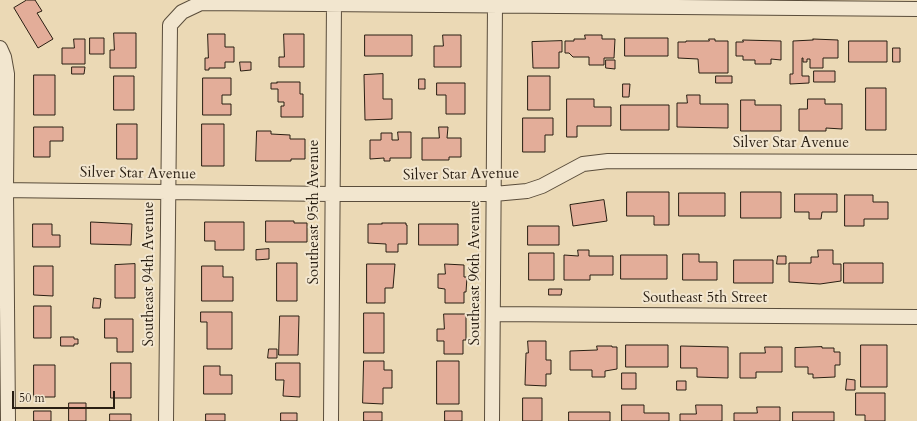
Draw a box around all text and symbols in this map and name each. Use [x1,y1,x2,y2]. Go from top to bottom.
street label: Silver Star Avenue [733,135,849,153]
street label: Southeast 95th Avenue [306,140,324,284]
street label: Silver Star Avenue [80,164,196,184]
street label: Silver Star Avenue [403,165,519,185]
street label: Southeast 96th Avenue [467,201,485,345]
street label: Southeast 94th Avenue [141,202,159,346]
street label: Southeast 5th Street [643,290,767,308]
scale bar [14,383,117,409]
text: 50 m [19,390,45,406]

